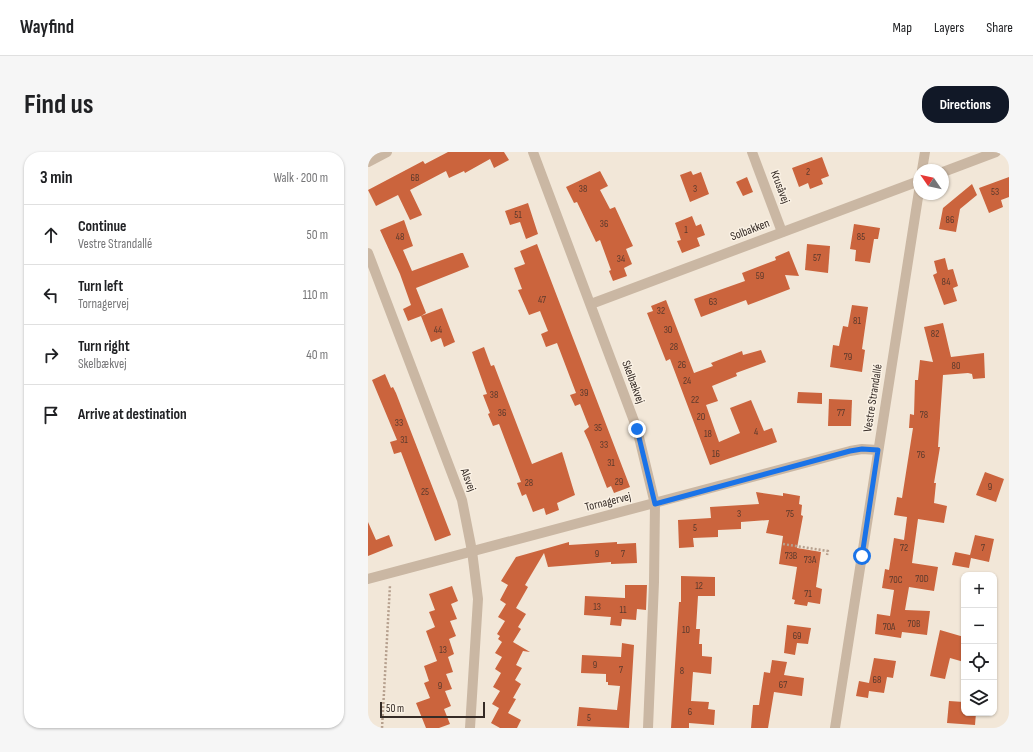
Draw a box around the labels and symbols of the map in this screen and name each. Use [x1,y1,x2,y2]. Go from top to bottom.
north arrow [913,164,949,200]
house number: 2 [806,166,810,178]
street label: Krusåvej [767,168,793,206]
house number: 6B [411,172,420,184]
house number: 38 [579,183,587,195]
house number: 3 [693,183,697,195]
house number: 53 [991,186,999,198]
house number: 51 [514,209,522,221]
house number: 86 [946,214,954,226]
street label: Solbakken [728,216,772,244]
house number: 36 [600,218,608,230]
house number: 1 [684,224,688,236]
house number: 48 [396,231,404,243]
house number: 85 [857,231,865,243]
house number: 57 [813,252,821,264]
house number: 34 [617,253,625,265]
house number: 59 [756,270,764,282]
house number: 84 [942,276,950,288]
house number: 47 [538,294,546,306]
house number: 63 [709,296,717,308]
house number: 32 [657,305,665,317]
house number: 81 [853,315,861,327]
house number: 44 [434,324,442,336]
house number: 30 [664,324,672,336]
house number: 82 [931,328,939,340]
house number: 28 [670,341,678,353]
house number: 79 [844,351,852,363]
street label: Skelbækvej [618,358,648,406]
house number: 26 [678,359,686,371]
house number: 80 [952,360,960,372]
street label: Vestre Strandallé [860,363,886,433]
house number: 24 [683,375,691,387]
house number: 39 [580,387,588,399]
house number: 38 [490,389,498,401]
house number: 22 [691,394,699,406]
house number: 36 [498,407,506,419]
house number: 77 [837,407,845,419]
house number: 78 [920,409,928,421]
house number: 20 [697,411,705,423]
house number: 33 [395,417,403,429]
route end [628,420,646,438]
house number: 35 [594,422,602,434]
house number: 4 [754,426,758,438]
house number: 18 [704,428,712,440]
house number: 31 [400,434,408,446]
house number: 33 [600,439,608,451]
house number: 16 [712,448,720,460]
house number: 76 [917,449,925,461]
house number: 31 [607,457,615,469]
street label: Alsvej [456,465,479,494]
house number: 29 [615,476,623,488]
house number: 28 [525,477,533,489]
house number: 9 [988,481,992,493]
house number: 25 [421,486,429,498]
street label: Tornagervej [583,489,633,515]
house number: 3 [737,508,741,520]
house number: 75 [786,508,794,520]
house number: 5 [693,522,697,534]
house number: 72 [900,542,908,554]
house number: 7 [981,542,985,554]
route start [853,547,871,565]
house number: 9 [595,548,599,560]
house number: 7 [621,548,625,560]
house number: 73B [785,550,798,562]
house number: 73A [804,554,817,566]
house number: 70D [915,573,929,585]
house number: 70C [889,574,903,586]
house number: 12 [695,580,703,592]
house number: 71 [804,588,812,600]
house number: 13 [593,601,601,613]
house number: 11 [620,604,627,616]
house number: 70B [908,618,921,630]
house number: 70A [883,621,896,633]
house number: 10 [682,624,690,636]
house number: 69 [793,630,801,642]
house number: 13 [439,644,447,656]
house number: 9 [593,659,597,671]
house number: 7 [619,664,623,676]
house number: 8 [680,665,684,677]
house number: 68 [873,674,881,686]
house number: 67 [779,679,787,691]
house number: 9 [438,680,442,692]
scale bar [380,700,485,719]
house number: 6 [688,706,692,718]
house number: 5 [587,712,591,724]

